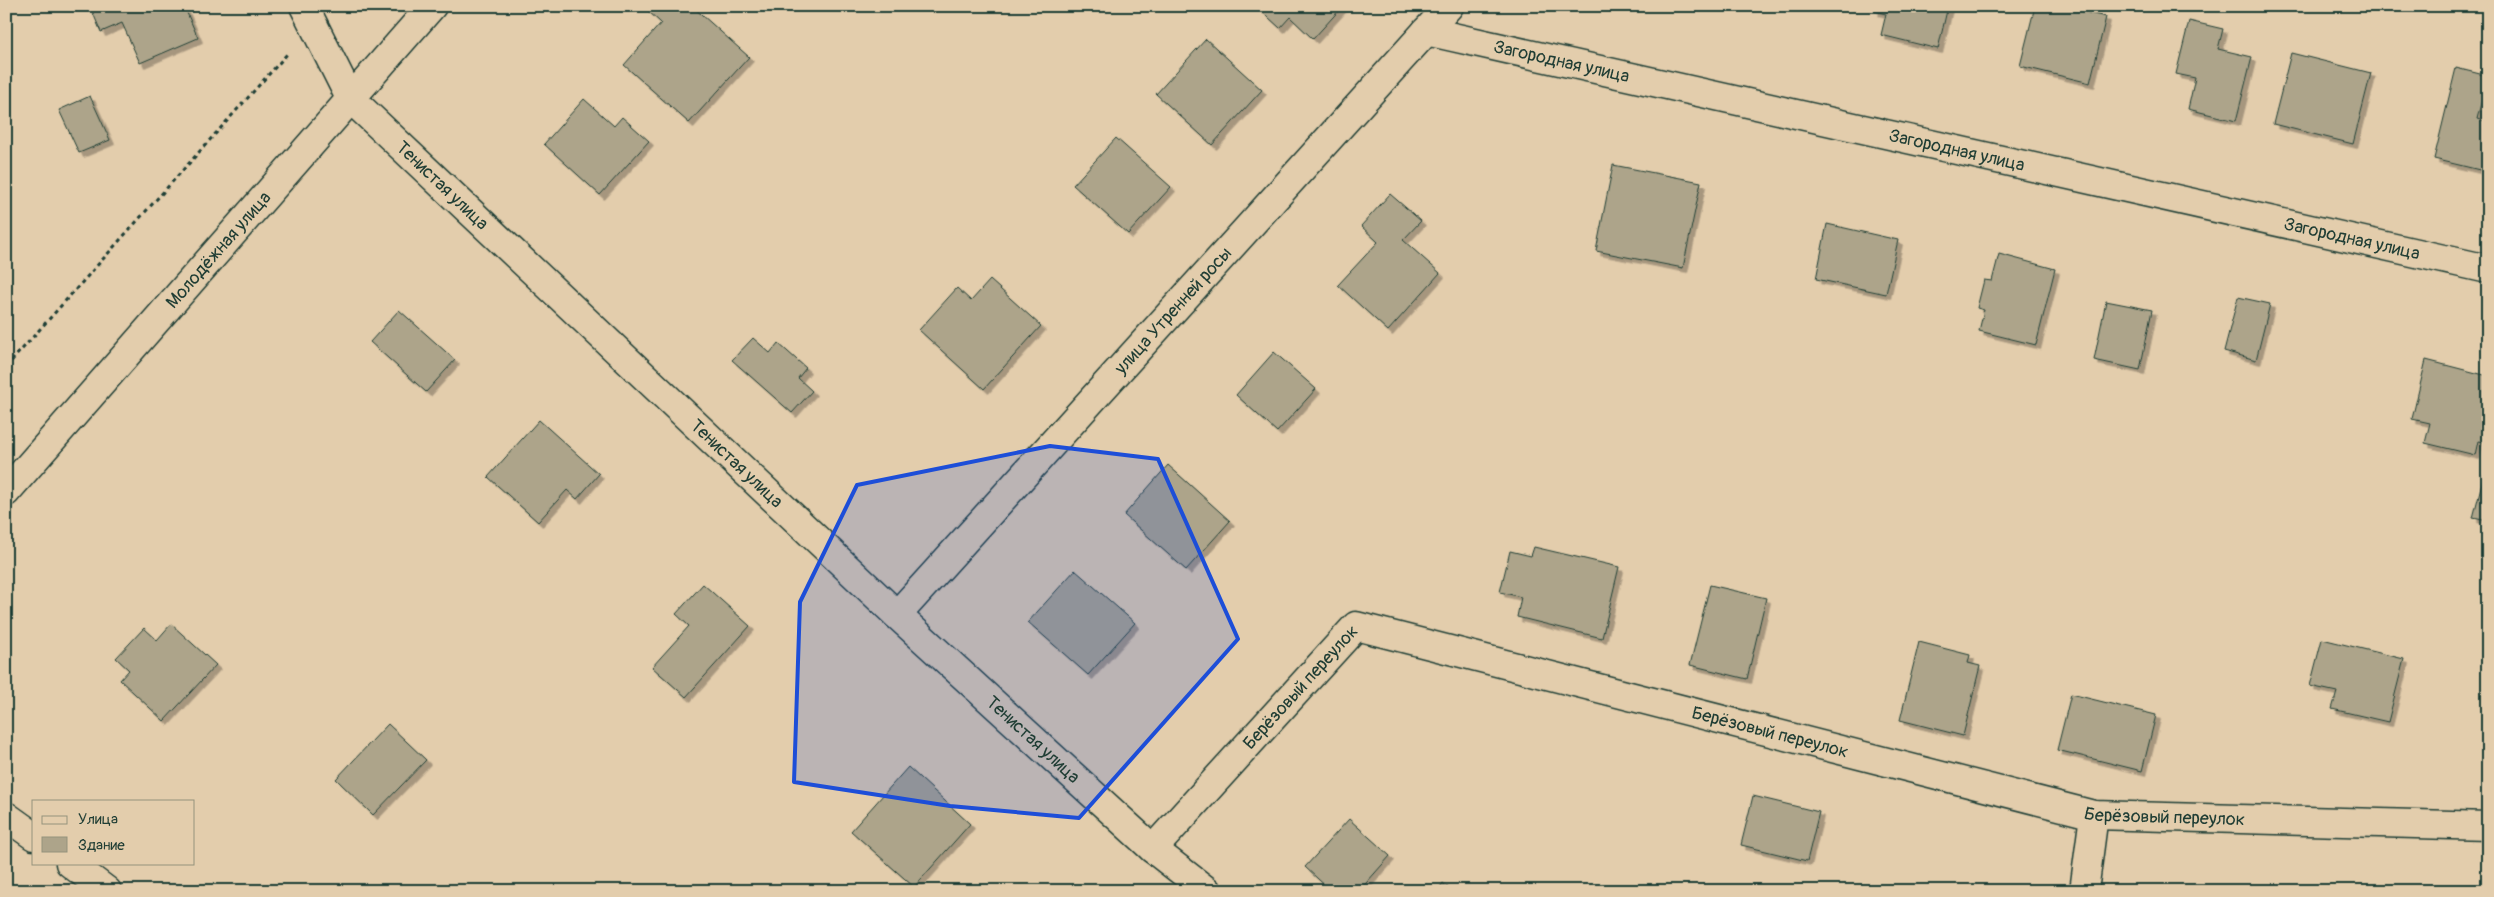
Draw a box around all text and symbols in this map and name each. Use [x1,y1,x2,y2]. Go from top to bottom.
street label: Загородная улица [1491,36,1632,88]
street label: Загородная улица [1887,124,2027,177]
street label: Тенистая улица [391,136,493,235]
street label: Молодёжная улица [161,187,276,314]
street label: Загородная улица [2282,213,2422,265]
street label: улица Утренней росы [1109,242,1237,380]
street label: Тенистая улица [685,415,788,513]
street label: Берёзовый переулок [1238,620,1363,755]
street label: Тенистая улица [981,691,1085,789]
street label: Берёзовый переулок [1689,701,1851,764]
legend [32,800,195,864]
street label: Берёзовый переулок [2082,802,2245,831]
text: Улица [78,810,118,829]
text: Здание [78,836,125,855]

